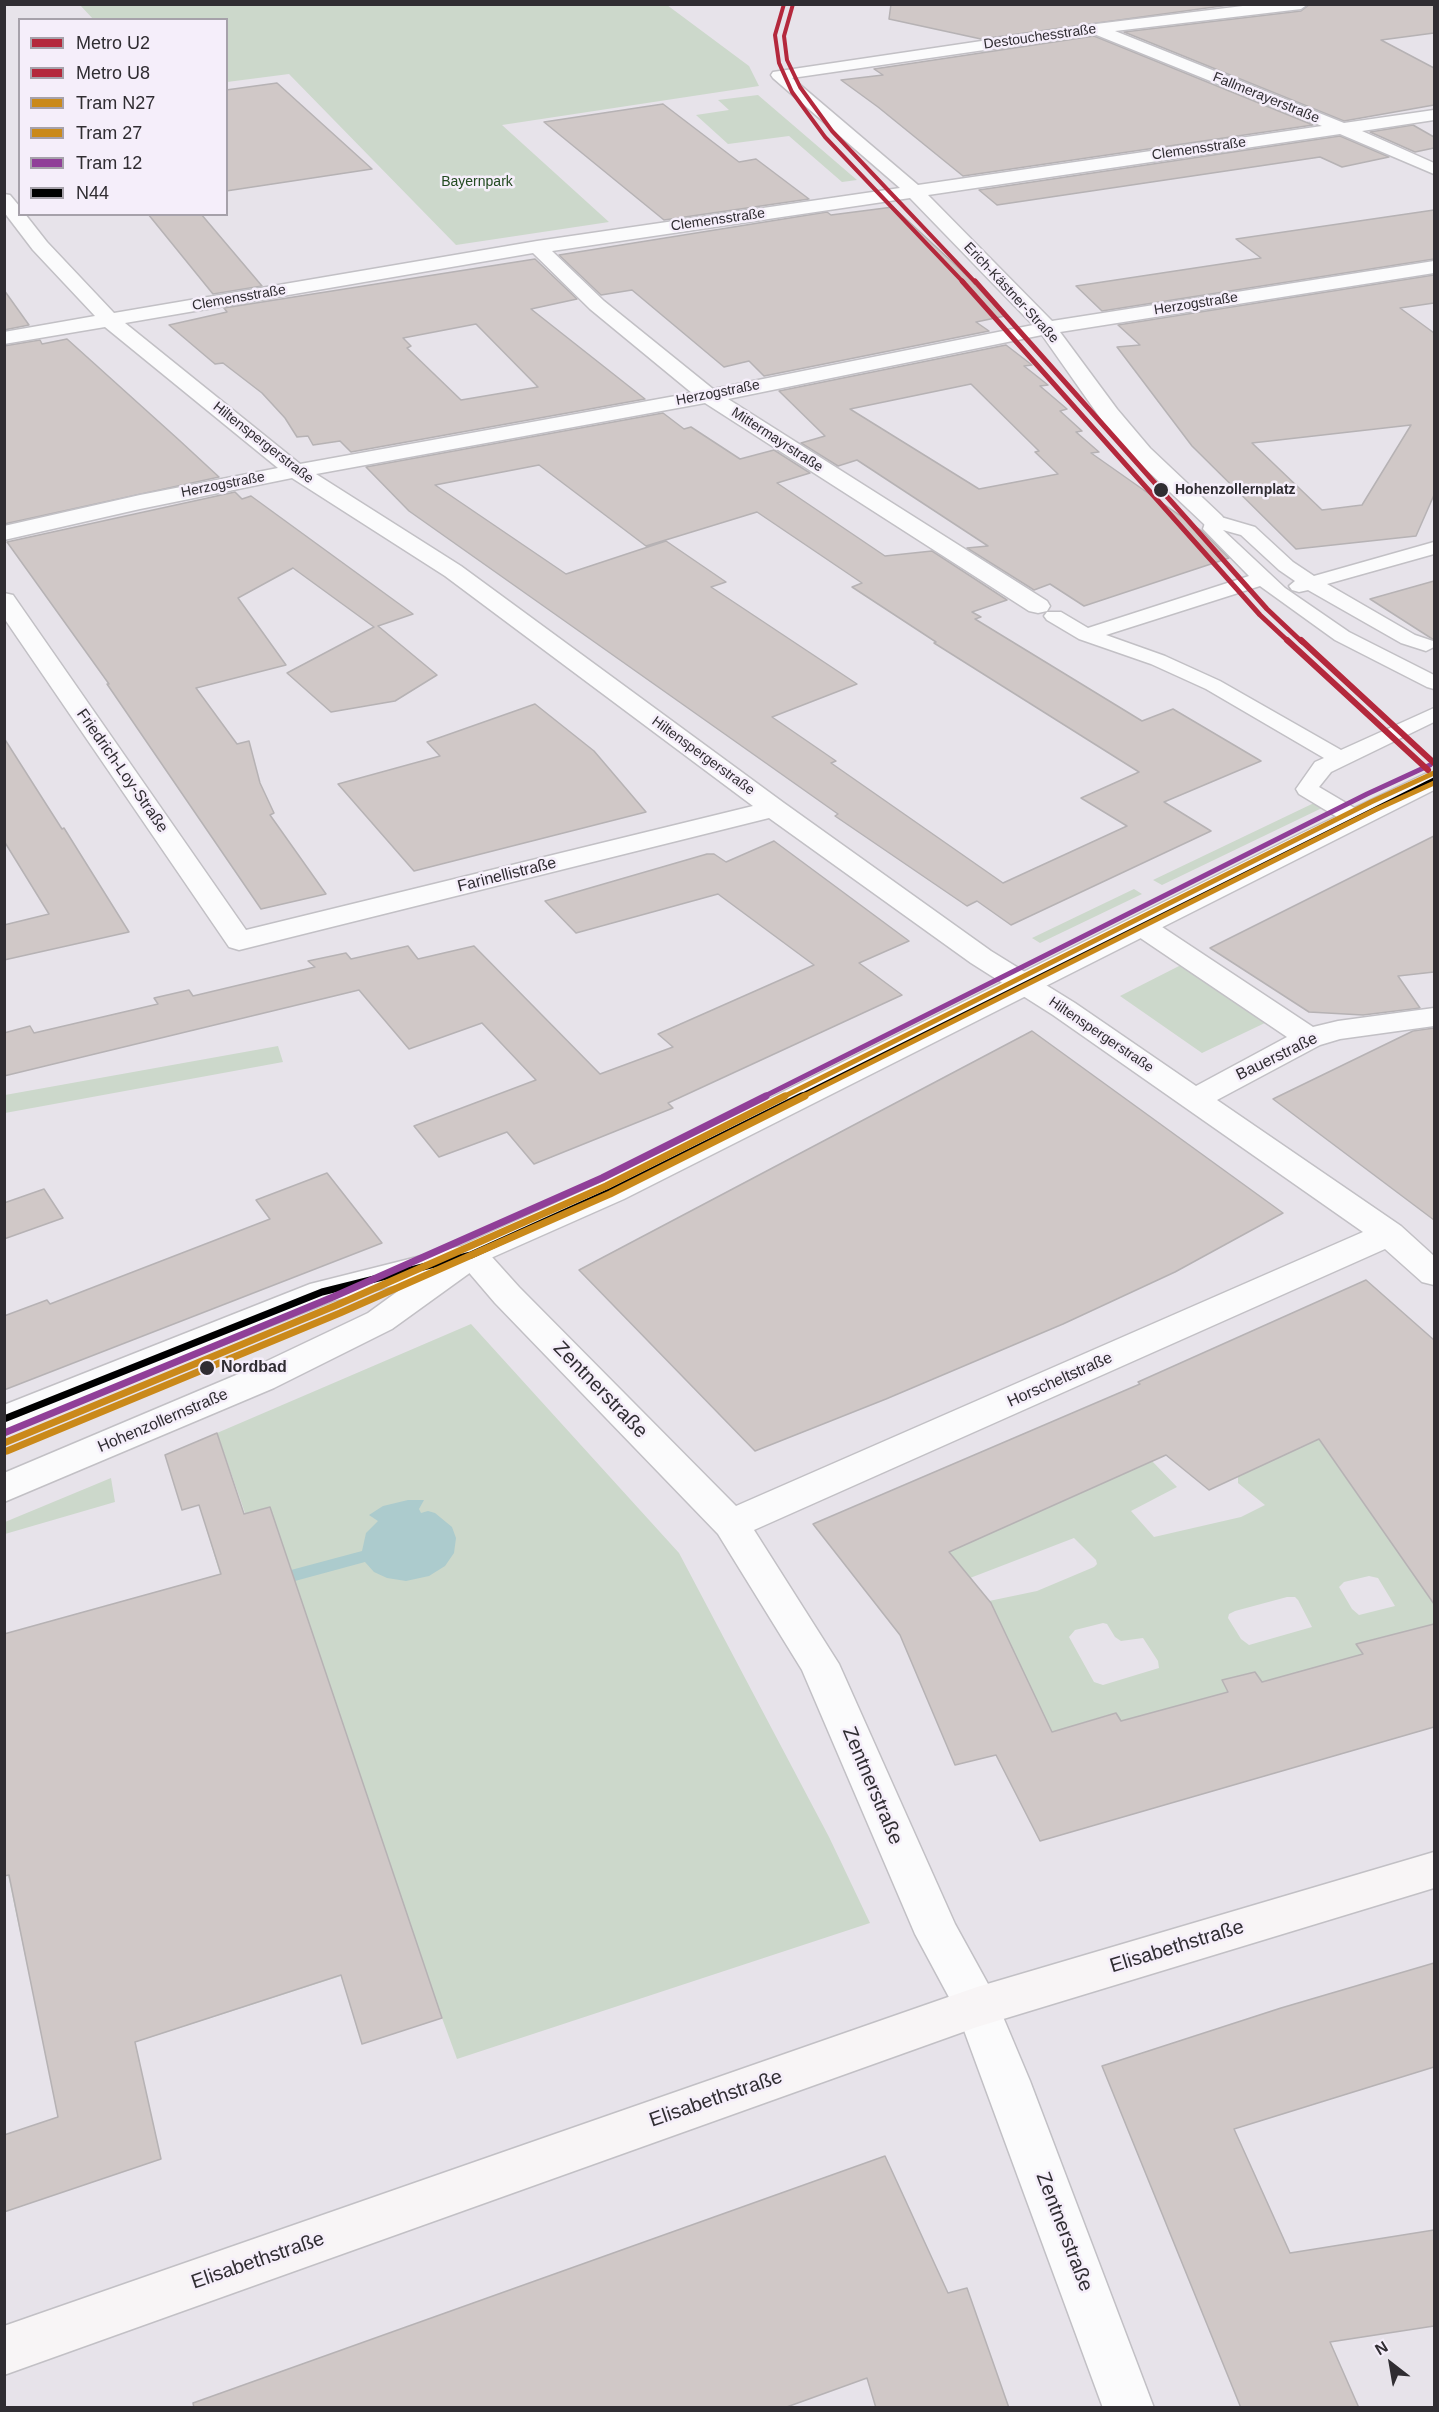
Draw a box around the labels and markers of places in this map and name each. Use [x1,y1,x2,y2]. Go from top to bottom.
marker: Hohenzollernplatz [1152,481,1170,499]
place label: Hohenzollernplatz [1175,482,1296,498]
place label: Nordbad [221,1358,287,1378]
marker: Nordbad [198,1359,216,1377]

